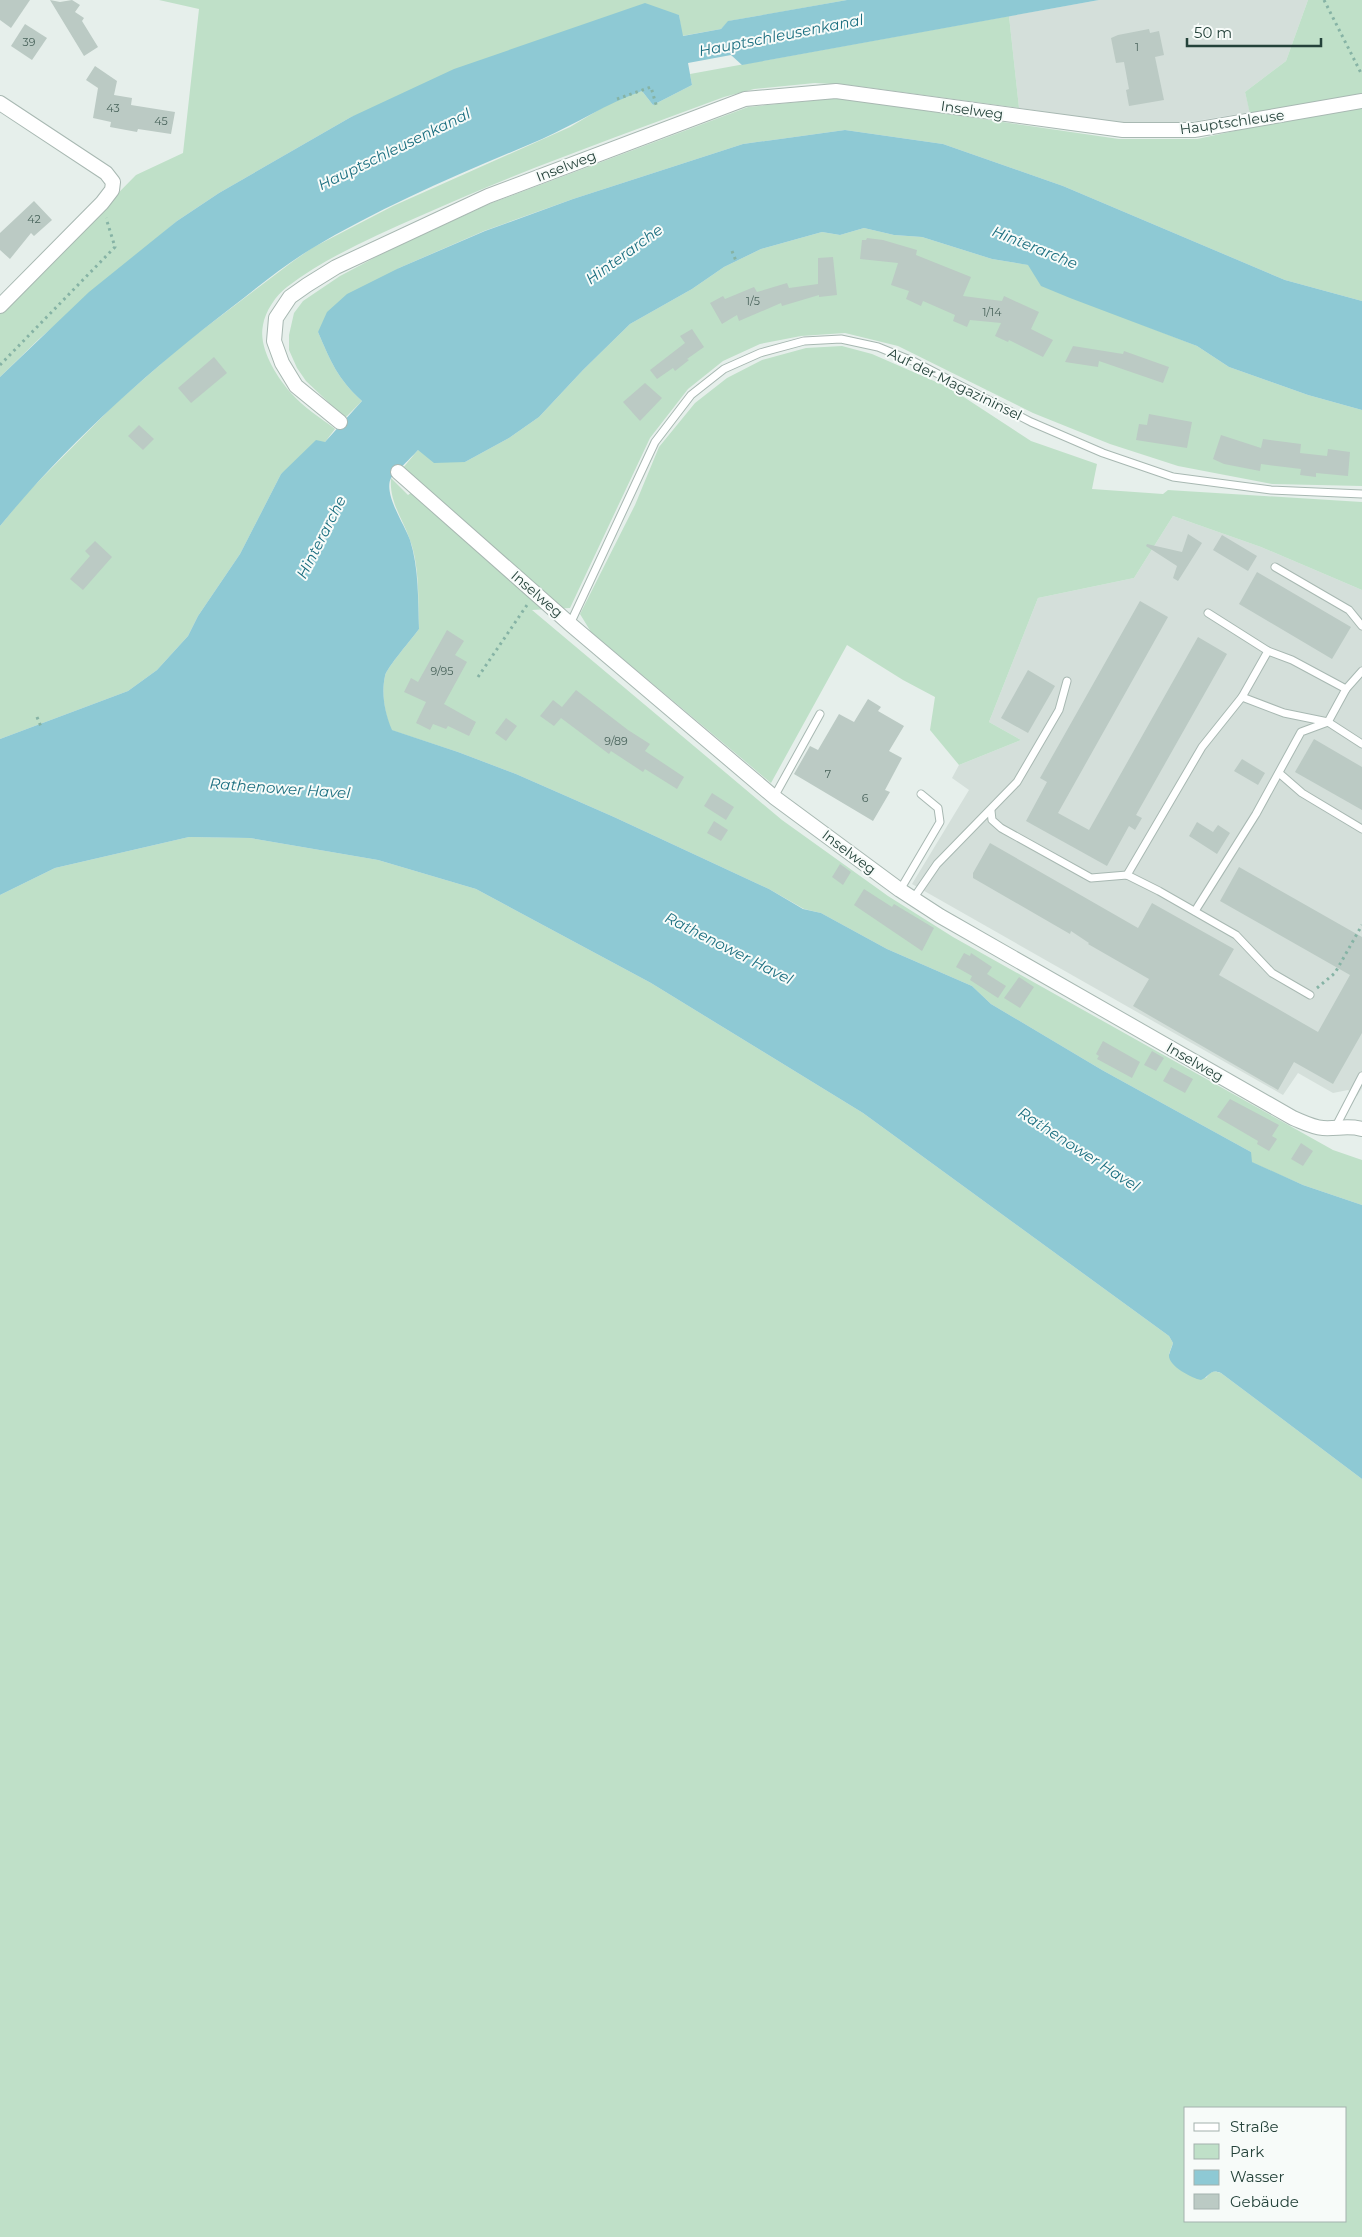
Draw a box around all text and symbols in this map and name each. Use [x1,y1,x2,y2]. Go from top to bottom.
water label: Hauptschleusenkanal [697,10,865,60]
scale bar [1187,15,1321,47]
text: 50 m [1194,23,1232,42]
house number: 39 [23,35,36,49]
house number: 1 [1135,40,1139,54]
street label: Inselweg [940,97,1004,123]
house number: 43 [106,101,120,115]
water label: Hauptschleusenkanal [315,104,473,194]
street label: Hauptschleuse [1179,106,1285,138]
house number: 45 [154,114,168,128]
street label: Inselweg [533,146,599,186]
house number: 42 [27,212,41,226]
water label: Hinterarche [582,220,666,288]
water label: Hinterarche [989,221,1081,273]
house number: 1/5 [746,294,760,308]
house number: 1/14 [982,305,1002,319]
street label: Auf der Magazininsel [885,344,1025,424]
water label: Hinterarche [292,492,350,582]
street label: Inselweg [507,567,567,621]
house number: 9/95 [430,664,454,678]
house number: 9/89 [604,734,628,748]
house number: 7 [825,767,831,781]
water label: Rathenower Havel [209,774,351,802]
house number: 6 [862,791,869,805]
street label: Inselweg [818,826,880,878]
water label: Rathenower Havel [662,908,796,988]
street label: Inselweg [1163,1038,1227,1086]
water label: Rathenower Havel [1015,1103,1143,1195]
legend [1184,2107,1347,2222]
text: Straße [1230,2117,1279,2136]
text: Park [1230,2142,1264,2161]
text: Wasser [1230,2167,1284,2186]
text: Gebäude [1230,2192,1299,2211]

